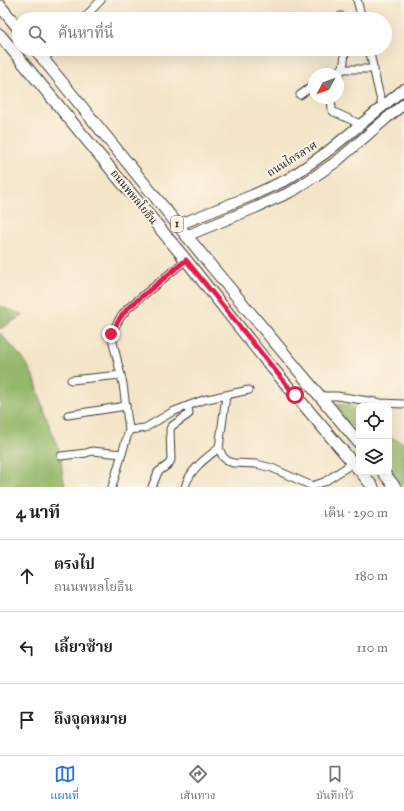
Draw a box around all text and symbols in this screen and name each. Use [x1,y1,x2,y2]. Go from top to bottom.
search box [12,12,392,56]
icon: search [26,23,48,45]
text: ค้นหาที่นี่ [58,24,114,42]
north arrow [308,68,344,104]
street label: ถนนไกรลาศ [264,138,319,179]
street label: ถนนพหลโยธิน [108,166,161,227]
road number: 1 [171,216,183,232]
route end [102,325,120,343]
route start [286,386,304,404]
map controls [356,403,392,475]
button: locate [356,403,392,439]
button: layers [356,439,392,475]
text: 4 นาที [16,502,60,523]
text: เดิน · 290 m [324,505,388,521]
text: ตรงไป [54,555,95,573]
icon: ahead [16,565,38,587]
text: 180 m [355,568,388,584]
text: ถนนพหลโยธิน [54,579,133,595]
icon: left [16,637,38,659]
text: เลี้ยวซ้าย [54,638,113,656]
text: 110 m [356,640,388,656]
icon: arrive [16,709,38,731]
text: ถึงจุดหมาย [54,710,127,728]
tab: แผนที่ [50,763,79,805]
tab: เส้นทาง [180,763,216,805]
tab: บันทึกไว้ [316,763,354,805]

